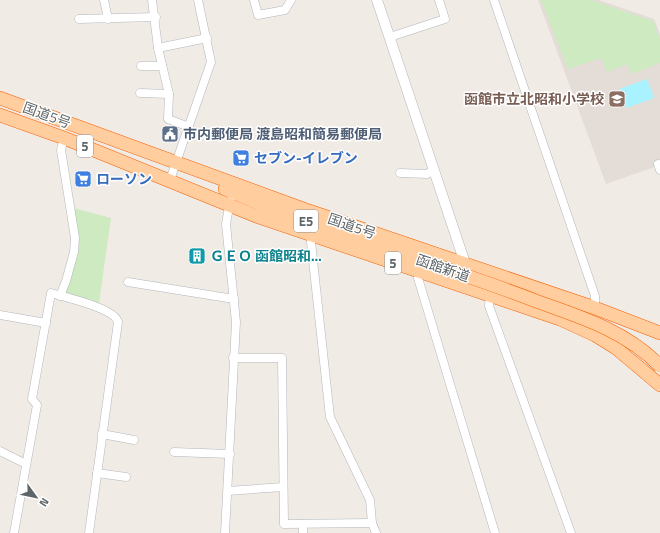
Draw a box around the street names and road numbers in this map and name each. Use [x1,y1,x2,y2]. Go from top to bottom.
street label: 国道5号 [20,96,74,133]
road number: 5 [77,135,93,157]
street label: 国道5号 [325,207,379,244]
road number: E5 [294,210,318,232]
street label: 函館新道 [413,248,473,287]
road number: 5 [385,252,401,274]

